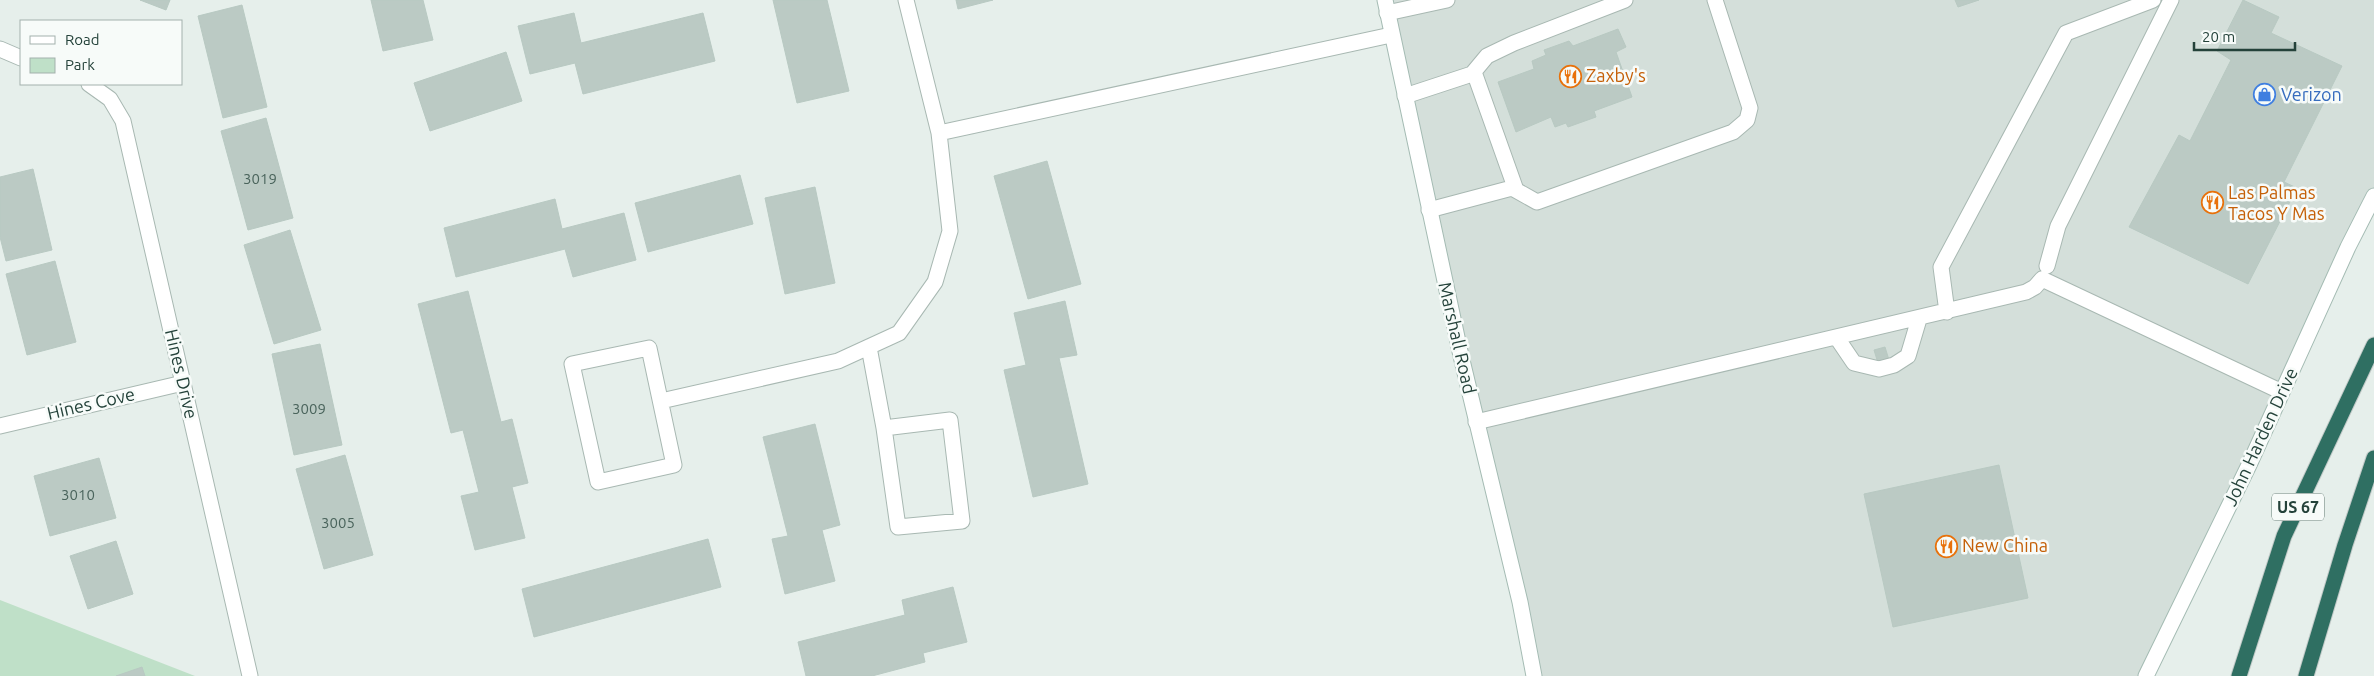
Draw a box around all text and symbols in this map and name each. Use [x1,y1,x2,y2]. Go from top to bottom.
legend [20,20,182,85]
scale bar [2194,20,2295,52]
text: 20 m [2202,28,2235,45]
text: Road [65,31,100,48]
text: Park [65,56,95,73]
restaurant icon: Zaxby's [1558,64,1582,88]
place label: Zaxby's [1586,65,1646,85]
shop icon: Verizon [2253,83,2277,107]
place label: Verizon [2281,84,2342,104]
house number: 3019 [243,170,277,187]
place label: Las Palmas Tacos Y Mas [2228,182,2325,223]
restaurant icon: Las Palmas Tacos Y Mas [2200,191,2224,215]
street label: Marshall Road [1435,280,1481,396]
street label: Hines Drive [162,327,202,421]
street label: John Harden Drive [2219,364,2301,509]
street label: Hines Cove [45,383,137,423]
house number: 3009 [292,400,326,417]
house number: 3010 [61,486,95,503]
road number: US 67 [2272,494,2324,520]
house number: 3005 [321,514,355,531]
restaurant icon: New China [1934,534,1958,558]
place label: New China [1962,535,2048,555]

